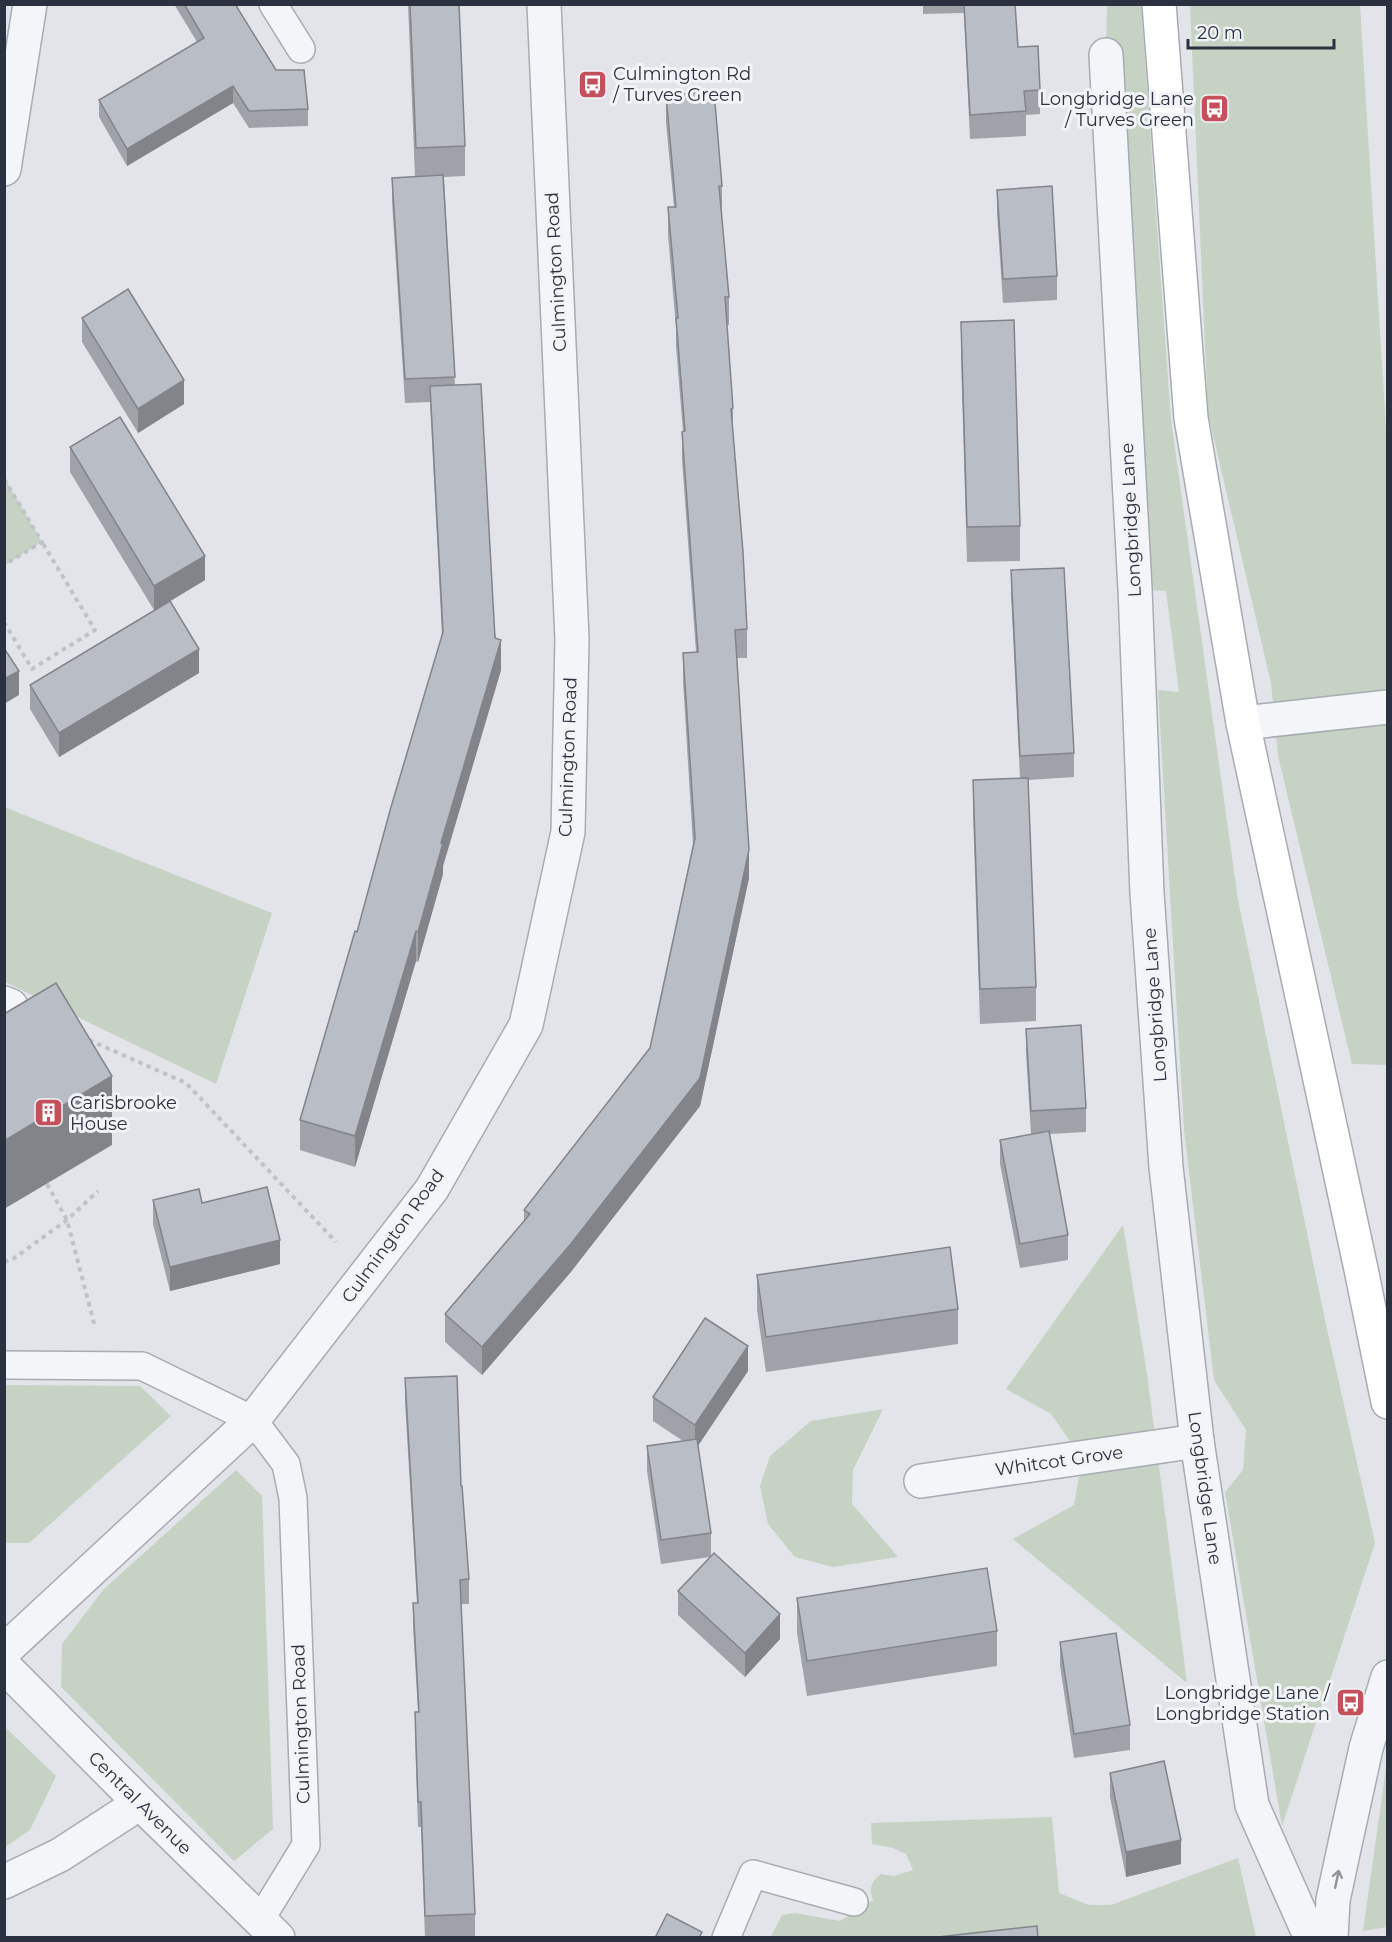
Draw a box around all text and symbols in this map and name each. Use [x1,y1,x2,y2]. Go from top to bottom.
scale bar [1188,12,1334,50]
text: 20 m [1197,22,1243,44]
place label: Culmington Rd / Turves Green [612,63,751,106]
bus stop icon: Culmington Rd / Turves Green [576,68,608,100]
place label: Longbridge Lane / Turves Green [1039,88,1194,131]
bus stop icon: Longbridge Lane / Turves Green [1199,93,1231,125]
street label: Culmington Road [541,192,571,352]
street label: Longbridge Lane [1116,442,1146,598]
street label: Culmington Road [554,677,582,837]
street label: Longbridge Lane [1139,927,1171,1083]
place label: Carisbrooke House [70,1092,177,1135]
building icon: Carisbrooke House [33,1097,65,1129]
street label: Culmington Road [337,1165,449,1307]
street label: Longbridge Lane [1183,1410,1227,1566]
street label: Whitcot Grove [994,1441,1125,1481]
street label: Culmington Road [287,1644,315,1804]
place label: Longbridge Lane / Longbridge Station [1155,1682,1331,1725]
bus stop icon: Longbridge Lane / Longbridge Station [1335,1687,1367,1719]
street label: Central Avenue [84,1747,196,1859]
one-way arrow [1332,1870,1344,1889]

